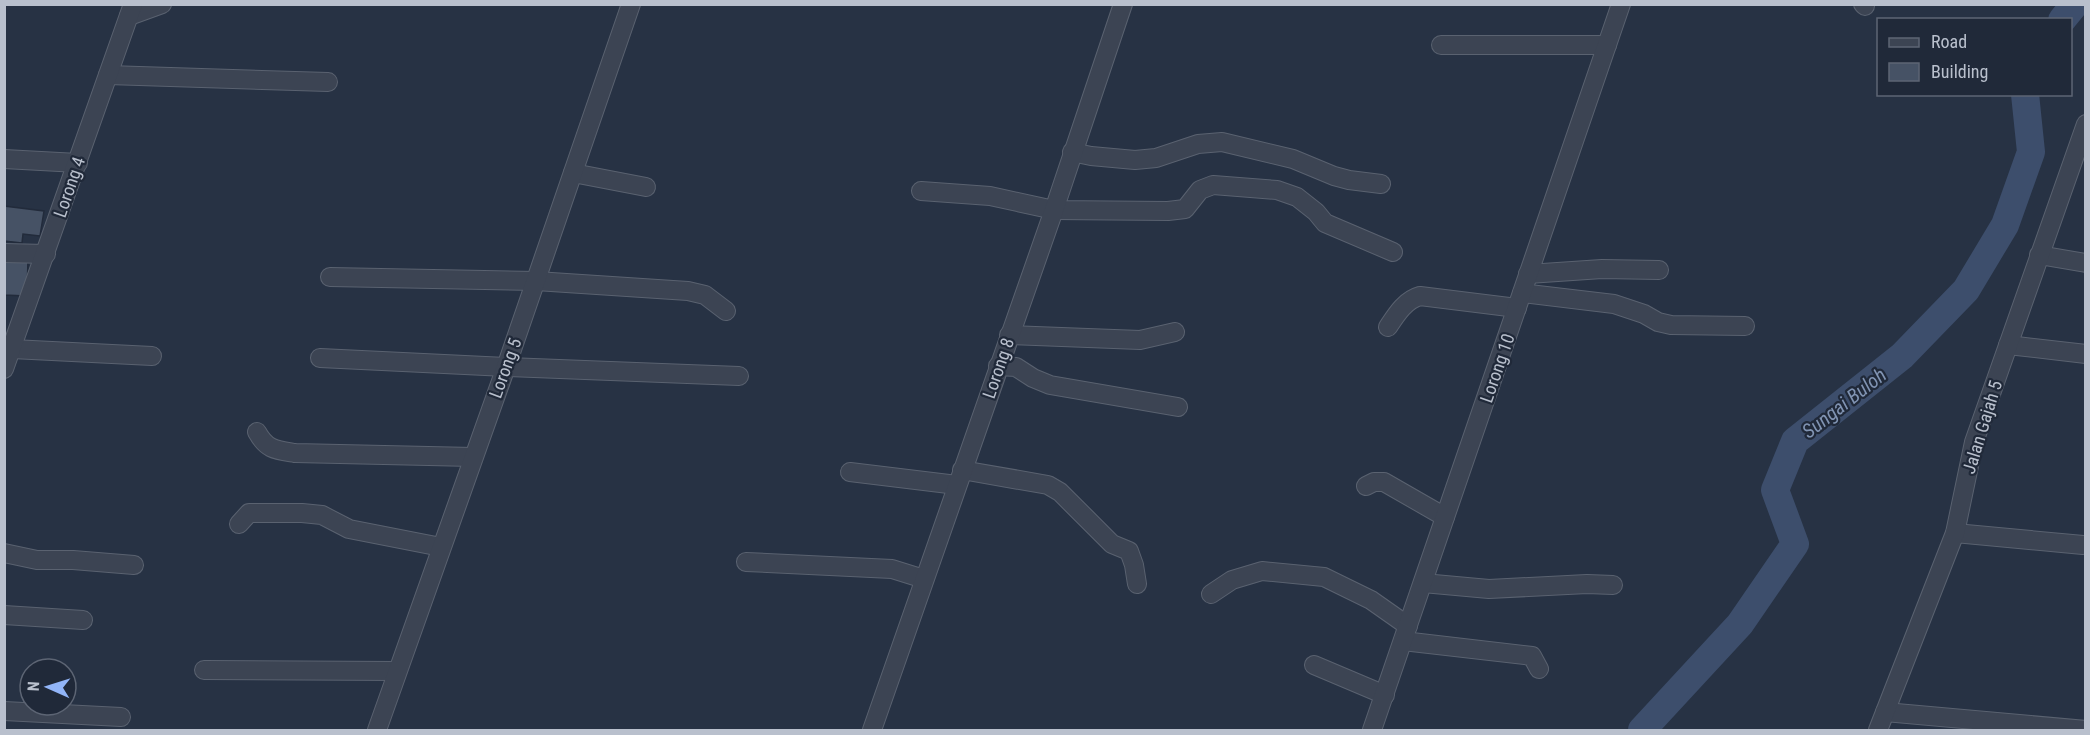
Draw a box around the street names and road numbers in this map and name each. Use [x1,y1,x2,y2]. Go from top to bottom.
street label: Lorong 4 [49,154,89,220]
street label: Lorong 10 [1475,331,1519,405]
street label: Lorong 5 [484,335,526,401]
street label: Lorong 8 [978,335,1018,401]
street label: Jalan Gajah 5 [1958,378,2006,476]

